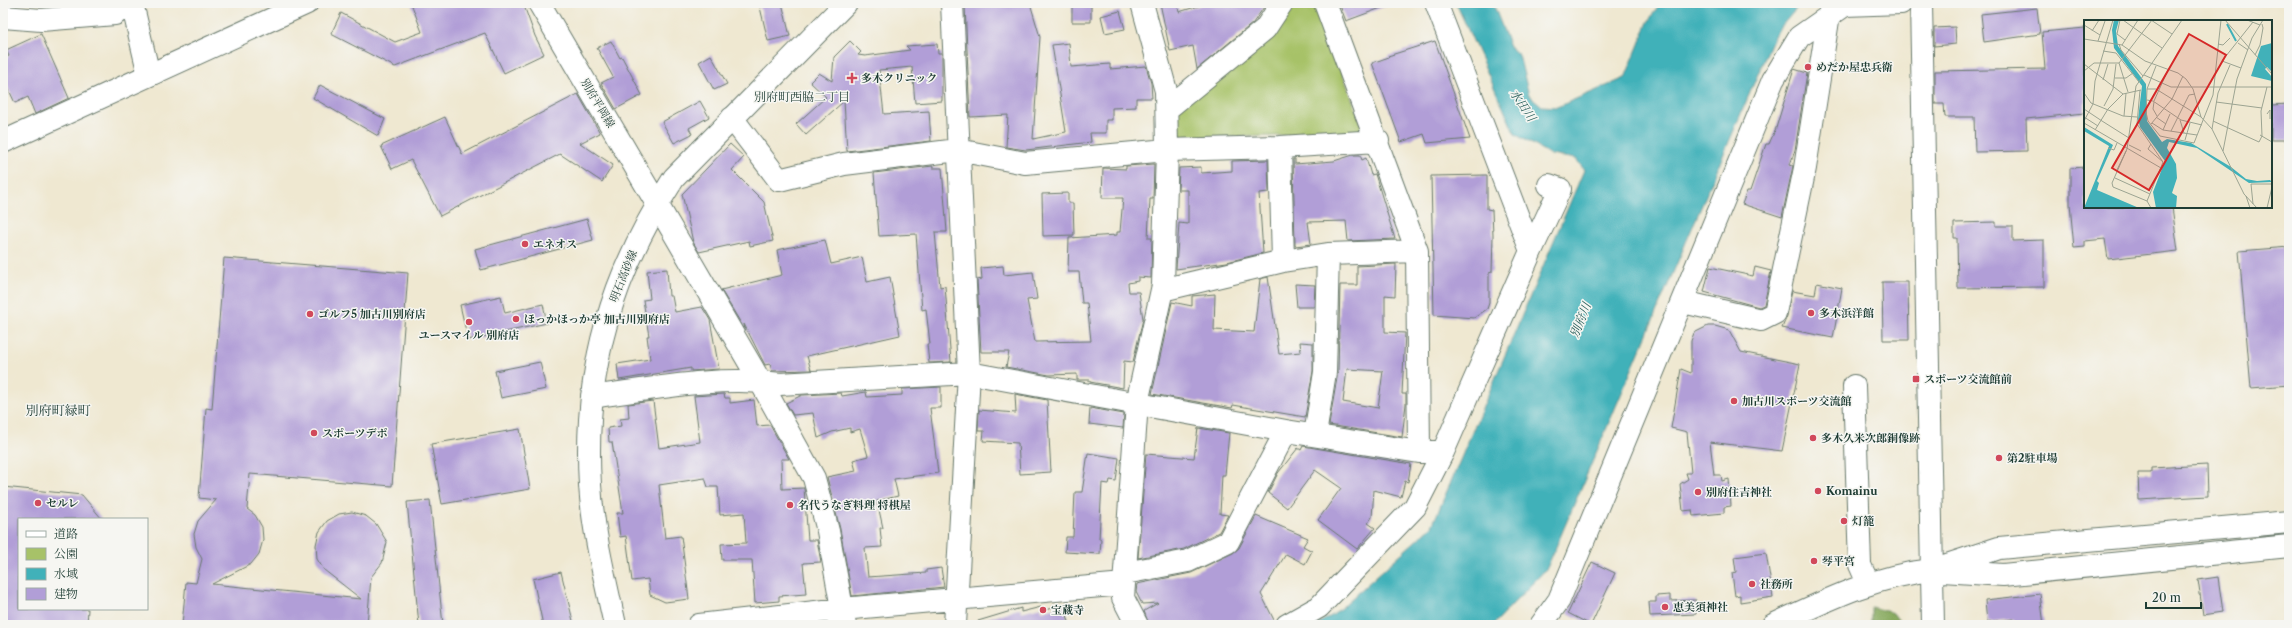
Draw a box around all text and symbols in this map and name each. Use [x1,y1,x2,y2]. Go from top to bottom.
inset map [2084,20,2272,208]
place label: めだか屋忠兵衛 [1816,60,1893,74]
marker: めだか屋忠兵衛 [1803,62,1813,72]
place label: 多木クリニック [861,71,937,85]
marker: 多木クリニック [846,72,858,84]
street label: 別府平岡線 [578,76,618,130]
water label: 水田川 [1507,86,1540,126]
district label: 別府町西脇二丁目 [754,89,850,104]
place label: エネオス [533,237,577,251]
marker: エネオス [520,239,530,249]
street label: 明石高砂線 [606,248,640,304]
water label: 別府川 [1566,299,1594,340]
place label: 多木浜洋館 [1819,306,1874,320]
place label: ゴルフ5 加古川別府店 [318,307,426,321]
marker: 多木浜洋館 [1806,308,1816,318]
marker: ゴルフ5 加古川別府店 [305,309,315,319]
place label: ほっかほっか亭 加古川別府店 [524,312,670,326]
marker: ほっかほっか亭 加古川別府店 [511,314,521,324]
marker: ユースマイル 別府店 [464,317,474,327]
place label: ユースマイル 別府店 [419,328,519,342]
place label: スポーツ交流館前 [1924,372,2013,386]
marker: スポーツ交流館前 [1911,374,1921,384]
place label: 加古川スポーツ交流館 [1742,394,1852,408]
marker: 加古川スポーツ交流館 [1729,396,1739,406]
district label: 別府町緑町 [25,402,91,418]
place label: スポーツデポ [322,426,388,440]
marker: スポーツデポ [309,428,319,438]
place label: 多木久米次郎銅像跡 [1821,431,1920,445]
marker: 多木久米次郎銅像跡 [1808,433,1818,443]
place label: 第2駐車場 [2007,451,2058,465]
marker: 第2駐車場 [1994,453,2004,463]
place label: Komainu [1826,484,1878,498]
place label: 別府住吉神社 [1706,485,1772,499]
marker: Komainu [1813,486,1823,496]
marker: 別府住吉神社 [1693,487,1703,497]
place label: セルレ [46,496,79,510]
marker: セルレ [33,498,43,508]
place label: 名代うなぎ料理 将棋屋 [798,498,911,512]
marker: 名代うなぎ料理 将棋屋 [785,500,795,510]
place label: 灯籠 [1852,514,1874,528]
marker: 灯籠 [1839,516,1849,526]
legend [18,518,148,610]
text: 道路 [54,526,78,541]
text: 公園 [54,546,78,561]
place label: 琴平宮 [1822,554,1855,568]
marker: 琴平宮 [1809,556,1819,566]
text: 水域 [54,566,78,581]
place label: 社務所 [1760,577,1793,591]
marker: 社務所 [1747,579,1757,589]
scale bar [2146,584,2201,610]
text: 建物 [54,586,78,601]
text: 20 m [2152,590,2181,605]
place label: 恵美須神社 [1673,600,1728,614]
marker: 恵美須神社 [1660,602,1670,612]
place label: 宝蔵寺 [1051,603,1084,617]
marker: 宝蔵寺 [1038,605,1048,615]

